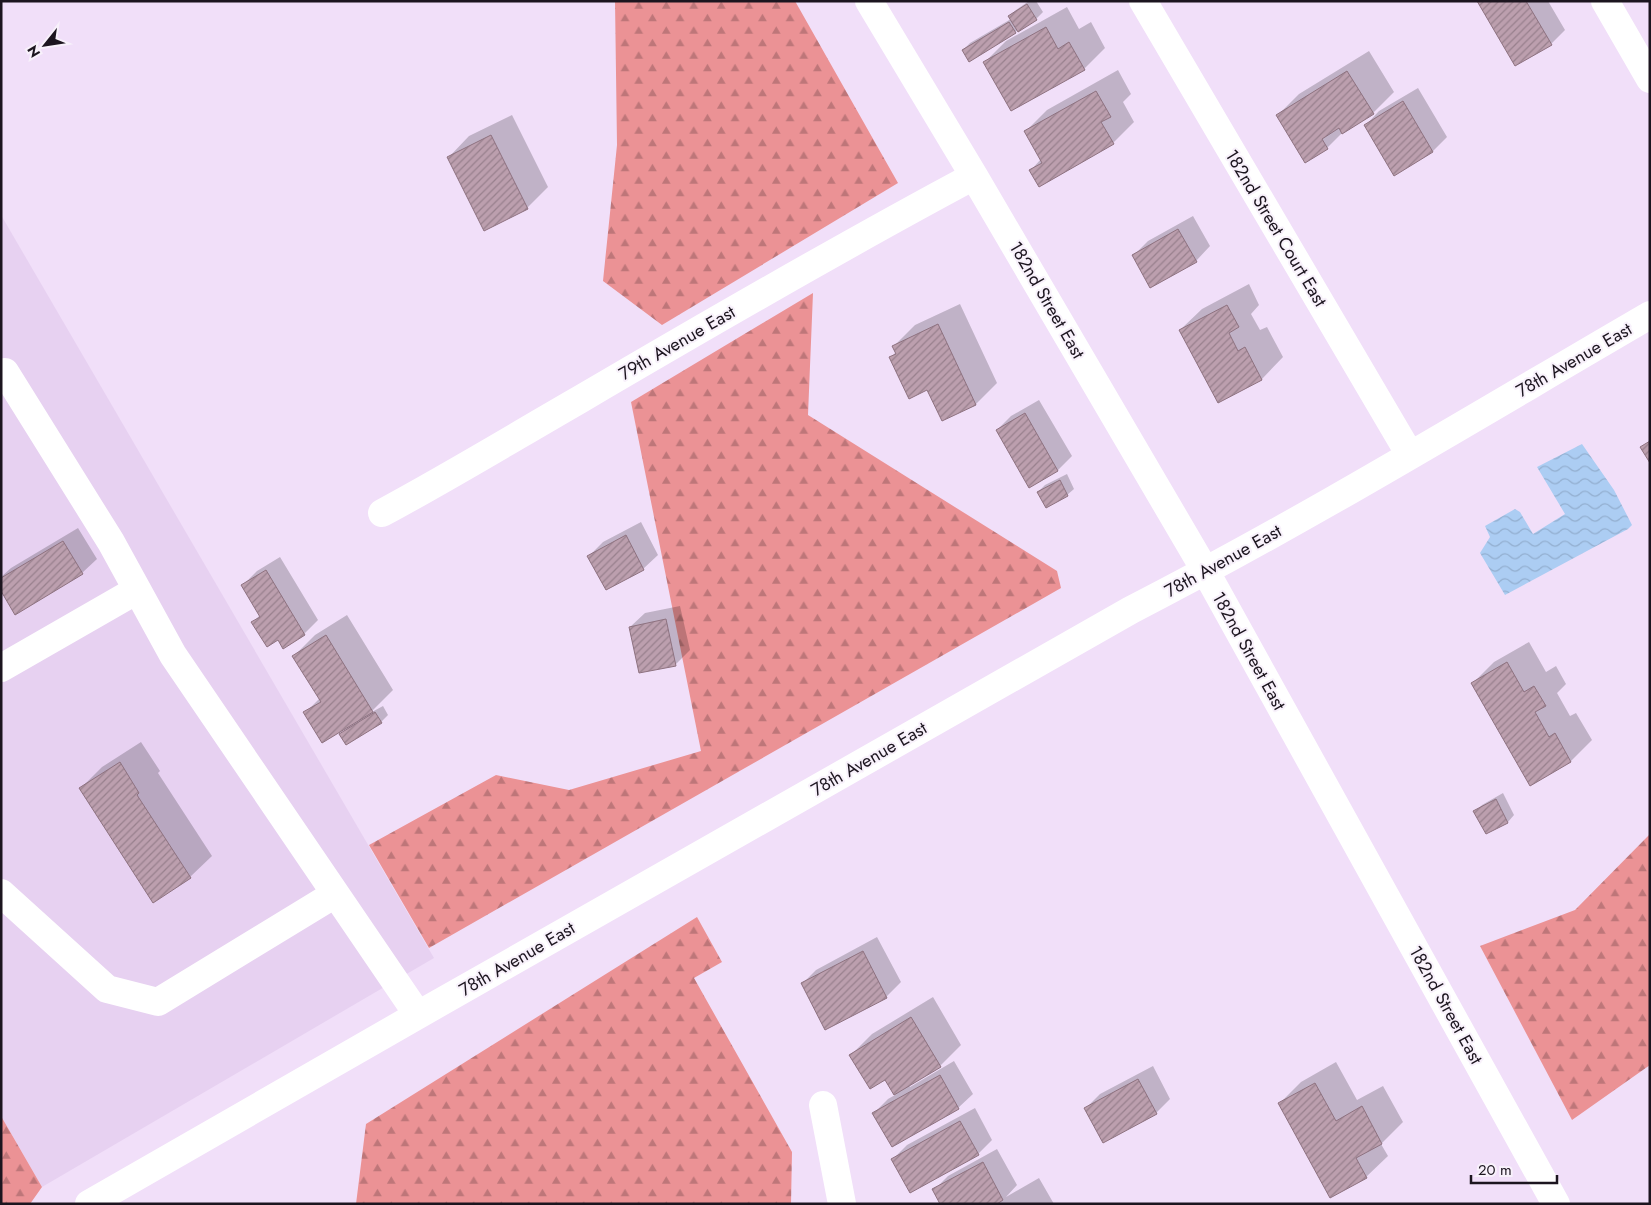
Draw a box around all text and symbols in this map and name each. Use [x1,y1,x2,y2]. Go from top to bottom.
north arrow [20,20,70,70]
text: N [22,42,45,61]
street label: 182nd Street Court East [1219,144,1334,312]
street label: 182nd Street East [1003,236,1092,364]
street label: 79th Avenue East [614,299,741,387]
street label: 78th Avenue East [1511,316,1637,404]
street label: 78th Avenue East [1160,518,1287,604]
street label: 182nd Street East [1206,587,1293,716]
street label: 78th Avenue East [806,715,932,803]
street label: 78th Avenue East [454,915,580,1003]
street label: 182nd Street East [1403,941,1490,1070]
scale bar [1471,1152,1557,1184]
text: 20 m [1478,1159,1512,1181]

